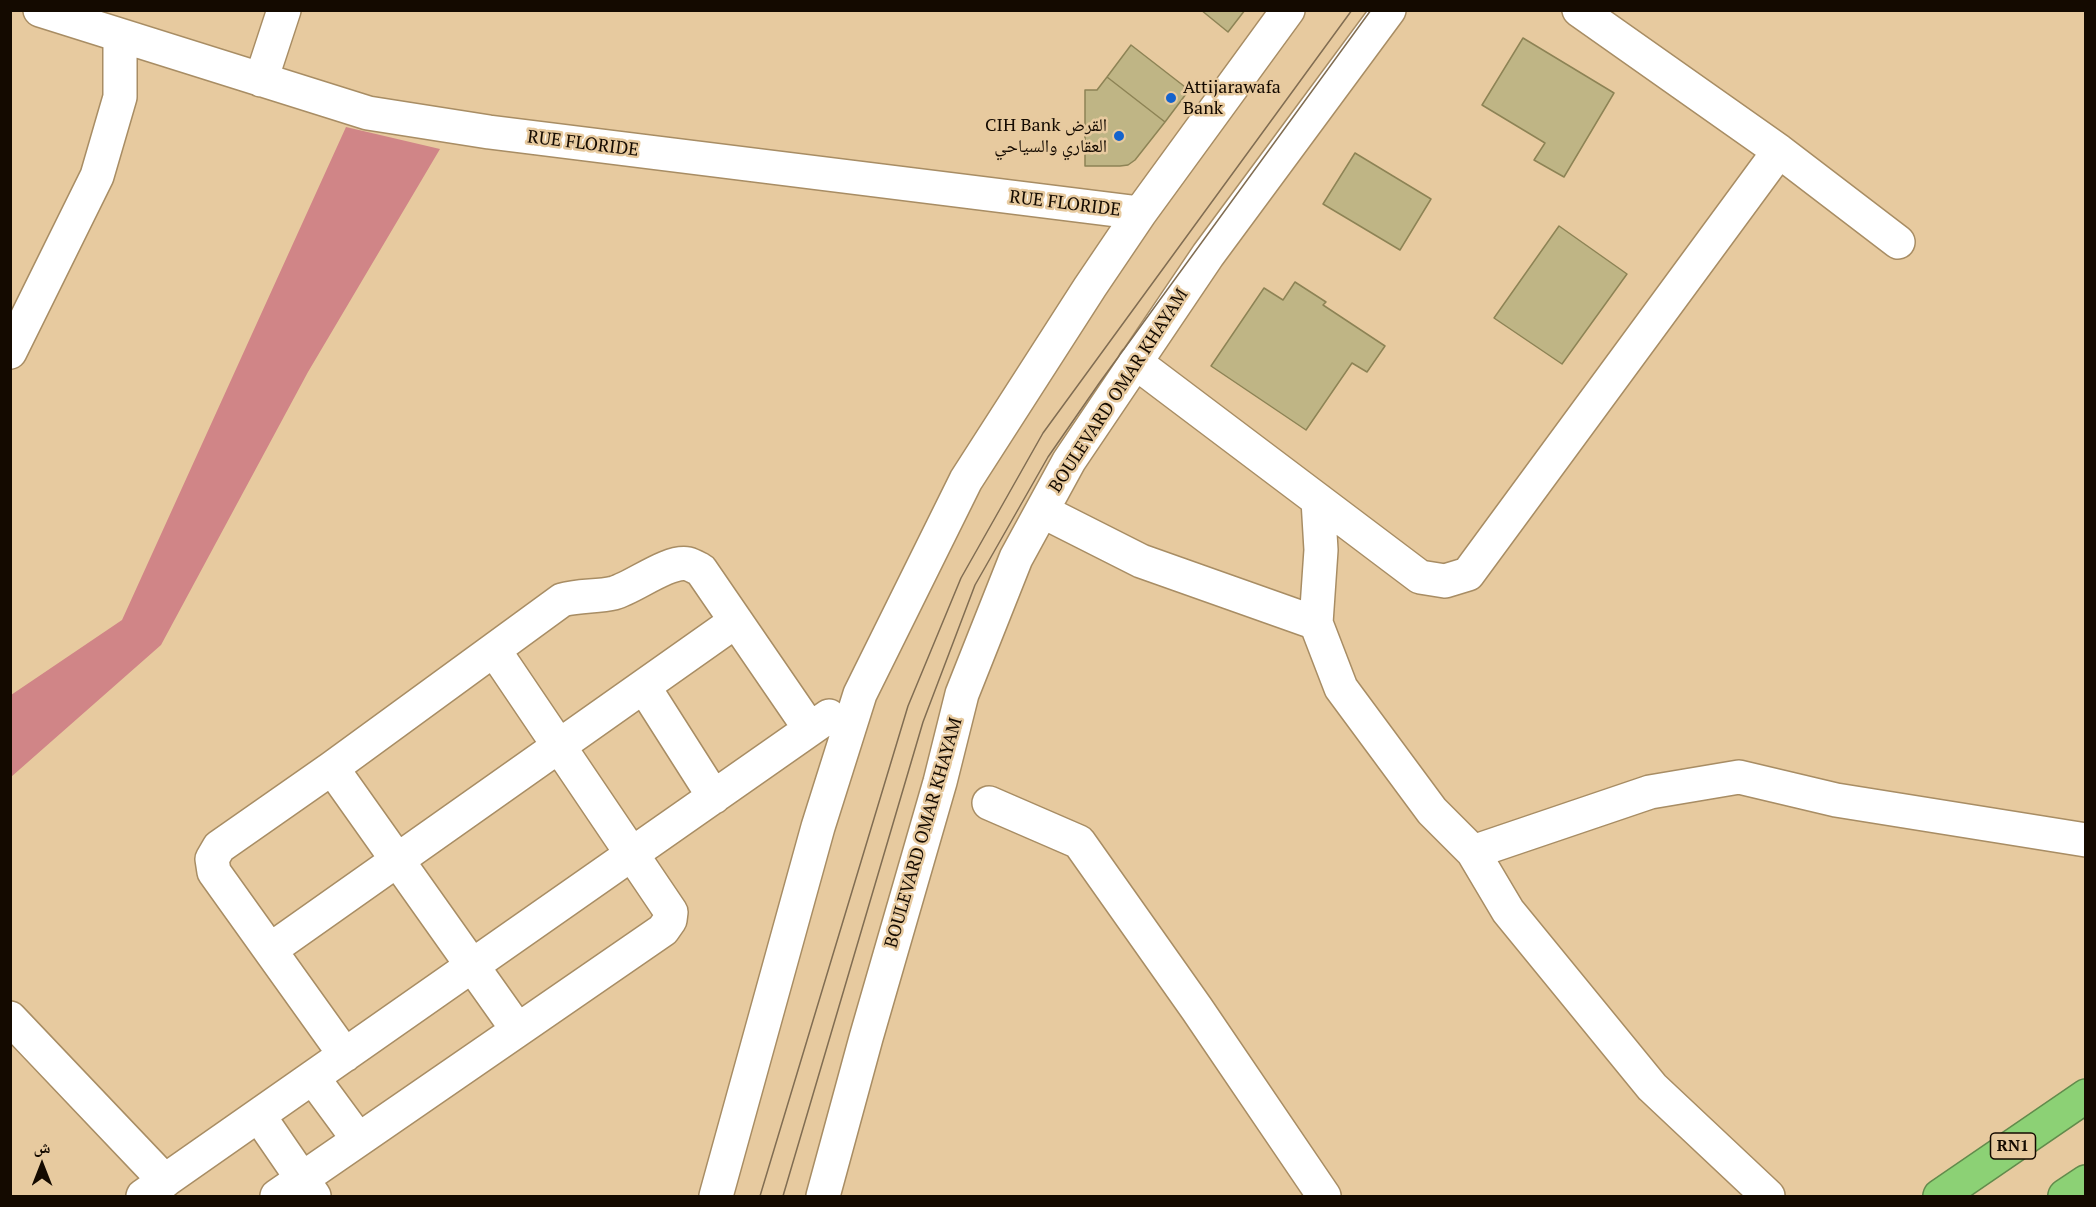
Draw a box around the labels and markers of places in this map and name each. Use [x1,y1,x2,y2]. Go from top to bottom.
place label: Attijarawafa Bank [1183,77,1281,119]
marker: Attijarawafa Bank [1164,91,1178,105]
place label: CIH Bank القرض العقاري والسياحي [985,115,1107,158]
marker: CIH Bank القرض العقاري والسياحي [1112,129,1126,143]

